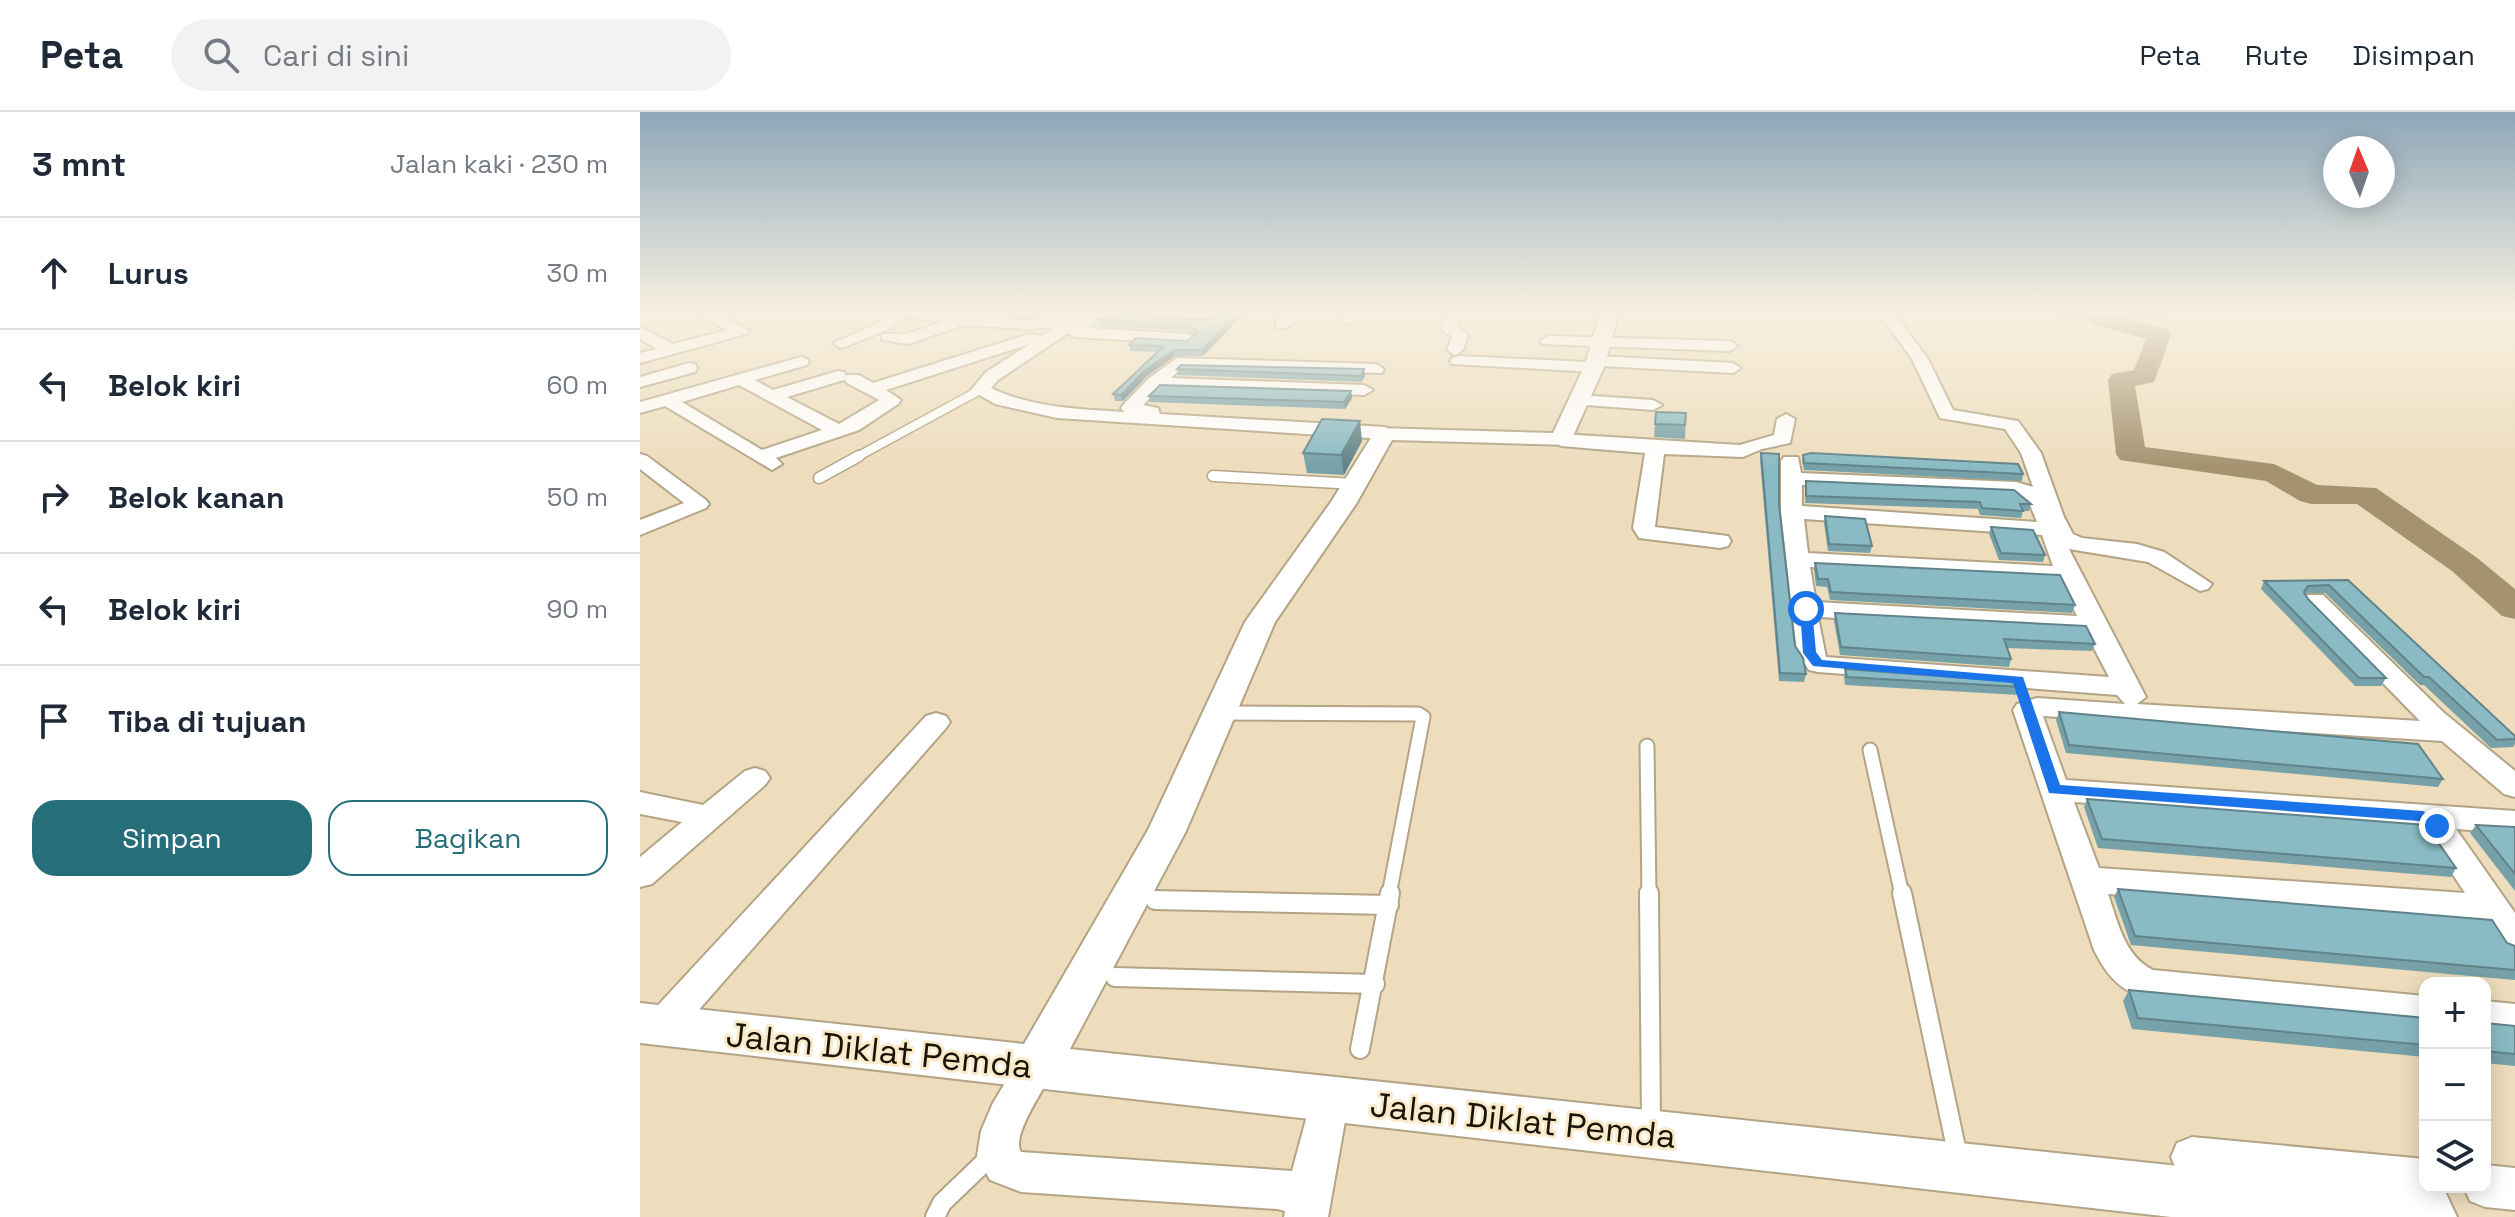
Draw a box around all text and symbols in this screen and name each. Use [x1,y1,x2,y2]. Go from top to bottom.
search box [171,19,731,91]
text: Peta [40,31,123,79]
icon: search [199,33,243,77]
text: Cari di sini [263,36,409,75]
text: Peta [2140,37,2201,73]
text: Rute [2245,37,2309,73]
text: Disimpan [2353,37,2475,73]
north arrow [2323,136,2395,208]
text: 3 mnt [32,143,126,186]
text: Jalan kaki · 230 m [390,147,608,181]
icon: ahead [32,251,76,295]
text: Lurus [108,254,189,293]
text: 30 m [547,256,608,290]
icon: left [32,363,76,407]
text: Belok kiri [108,366,241,405]
text: 60 m [546,368,608,402]
icon: right [32,475,76,519]
text: Belok kanan [108,478,284,517]
text: 50 m [547,480,608,514]
icon: left [32,587,76,631]
text: Belok kiri [108,590,241,629]
route start [1788,591,1824,627]
text: 90 m [546,592,608,626]
icon: arrive [32,699,76,743]
text: Tiba di tujuan [108,702,307,741]
button: Simpan [32,800,312,876]
button: Bagikan [328,800,608,876]
route end [2419,808,2455,844]
map controls [2419,977,2491,1193]
button: + [2419,977,2491,1049]
street label: Jalan Diklat Pemda [724,1013,1034,1088]
button: − [2419,1049,2491,1121]
street label: Jalan Diklat Pemda [1368,1083,1678,1158]
button: layers [2419,1121,2491,1193]

